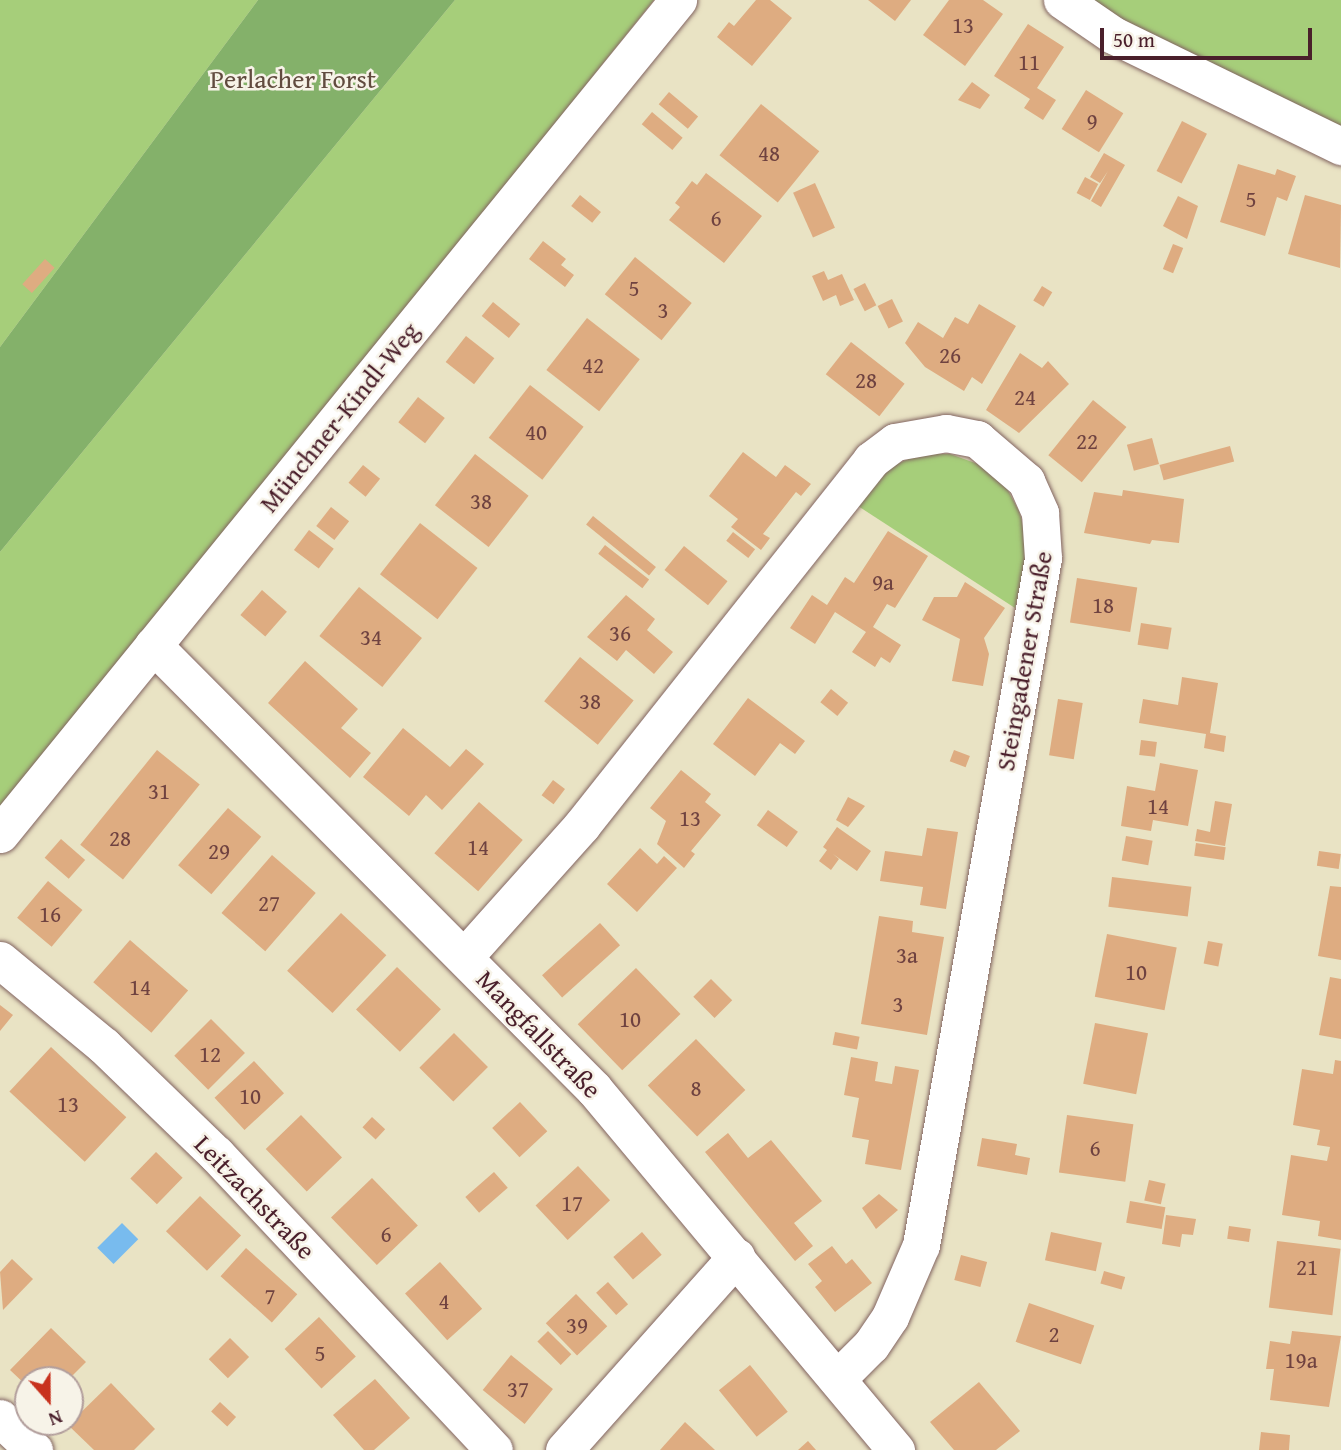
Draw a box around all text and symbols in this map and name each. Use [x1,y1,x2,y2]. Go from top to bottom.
house number: 13 [952,11,974,39]
scale bar [1103,14,1315,58]
text: 50 m [1113,24,1155,55]
house number: 11 [1018,48,1040,76]
park label: Perlacher Forst [210,63,376,95]
house number: 9 [1086,107,1098,135]
house number: 48 [758,139,780,167]
house number: 5 [1245,185,1257,213]
house number: 6 [710,204,722,232]
house number: 5 [628,274,640,302]
house number: 3 [657,296,669,324]
street label: Münchner-Kindl-Weg [253,316,425,518]
house number: 26 [939,341,961,369]
house number: 42 [582,351,604,379]
house number: 28 [855,366,877,394]
house number: 24 [1014,383,1036,411]
house number: 40 [525,418,547,446]
house number: 22 [1076,427,1098,455]
house number: 38 [470,487,492,515]
street label: Steingadener Straße [989,549,1059,773]
house number: 9a [872,568,894,596]
house number: 18 [1092,591,1114,619]
house number: 36 [609,619,631,647]
house number: 34 [360,623,382,651]
house number: 38 [579,687,601,715]
house number: 31 [148,777,170,805]
house number: 14 [1147,792,1169,820]
house number: 13 [679,804,701,832]
house number: 28 [109,824,131,852]
house number: 14 [467,833,489,861]
house number: 29 [208,837,230,865]
house number: 27 [258,889,280,917]
house number: 16 [39,900,61,928]
house number: 3a [896,941,918,969]
house number: 10 [1125,958,1147,986]
street label: Mangfallstraße [470,963,608,1105]
house number: 14 [129,973,151,1001]
house number: 3 [892,990,904,1018]
house number: 10 [619,1005,641,1033]
house number: 12 [199,1040,221,1068]
house number: 8 [690,1074,702,1102]
house number: 10 [239,1082,261,1110]
house number: 13 [57,1090,79,1118]
street label: Leitzachstraße [188,1128,322,1266]
house number: 6 [1089,1134,1101,1162]
house number: 17 [561,1189,583,1217]
house number: 6 [380,1220,392,1248]
house number: 21 [1296,1253,1318,1281]
house number: 7 [264,1282,276,1310]
house number: 4 [438,1287,450,1315]
house number: 39 [566,1311,588,1339]
house number: 2 [1048,1320,1060,1348]
house number: 5 [314,1339,326,1367]
house number: 19a [1284,1346,1318,1374]
north arrow [14,1366,84,1436]
house number: 37 [507,1375,529,1403]
text: N [45,1403,67,1434]

